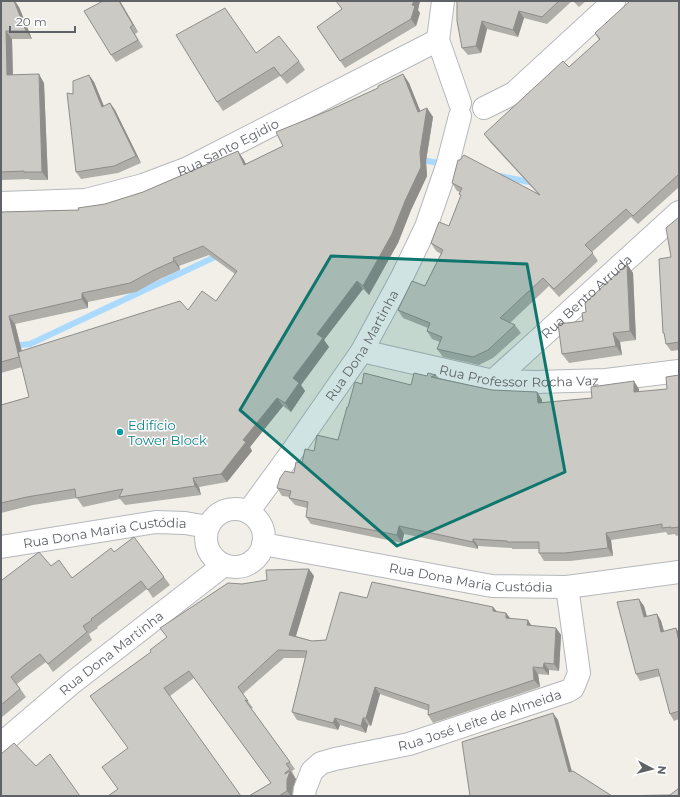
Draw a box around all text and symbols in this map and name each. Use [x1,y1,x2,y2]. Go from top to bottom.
scale bar [10,8,75,34]
text: 20 m [16,14,47,29]
street label: Rua Santo Egidio [175,115,281,179]
street label: Rua Bento Arruda [537,251,635,342]
street label: Rua Dona Martinha [322,287,402,404]
street label: Rua Professor Rocha Vaz [438,361,599,390]
place label: Edifício Tower Block [128,417,207,448]
marker: Edifício Tower Block [115,427,125,437]
street label: Rua Dona Maria Custódia [22,514,187,551]
street label: Rua Dona Maria Custódia [388,559,553,595]
street label: Rua Dona Martinha [56,607,166,698]
street label: Rua José Leite de Almeida [397,686,563,754]
north arrow [632,749,672,789]
text: N [654,765,669,775]

